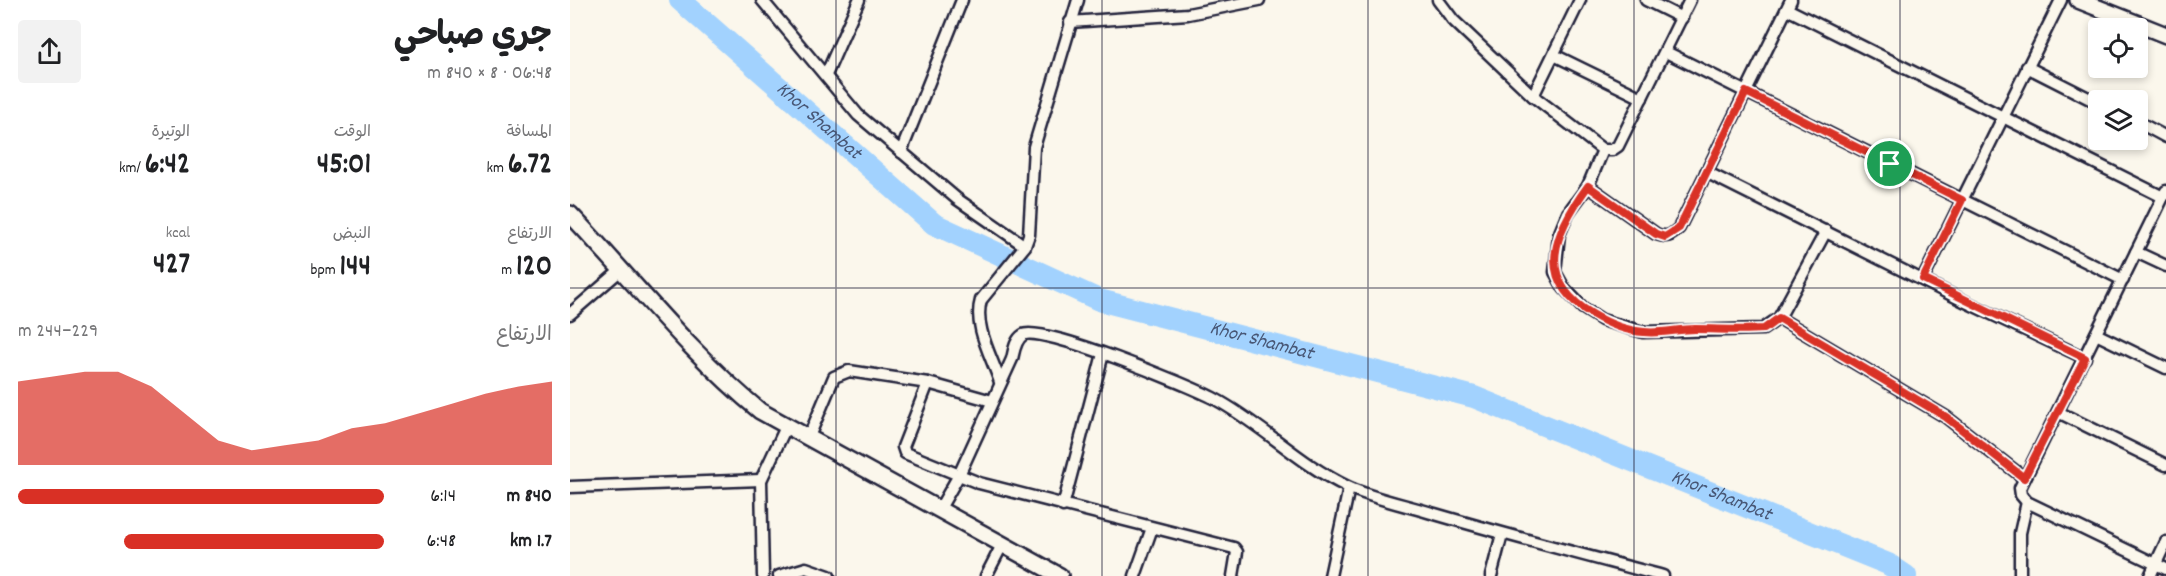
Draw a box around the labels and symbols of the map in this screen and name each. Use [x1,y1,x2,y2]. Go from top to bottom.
water label: Khor Shambat [769,76,868,168]
pin [1864,138,1915,189]
water label: Khor Shambat [1207,315,1318,369]
water label: Khor Shambat [1667,464,1777,530]

